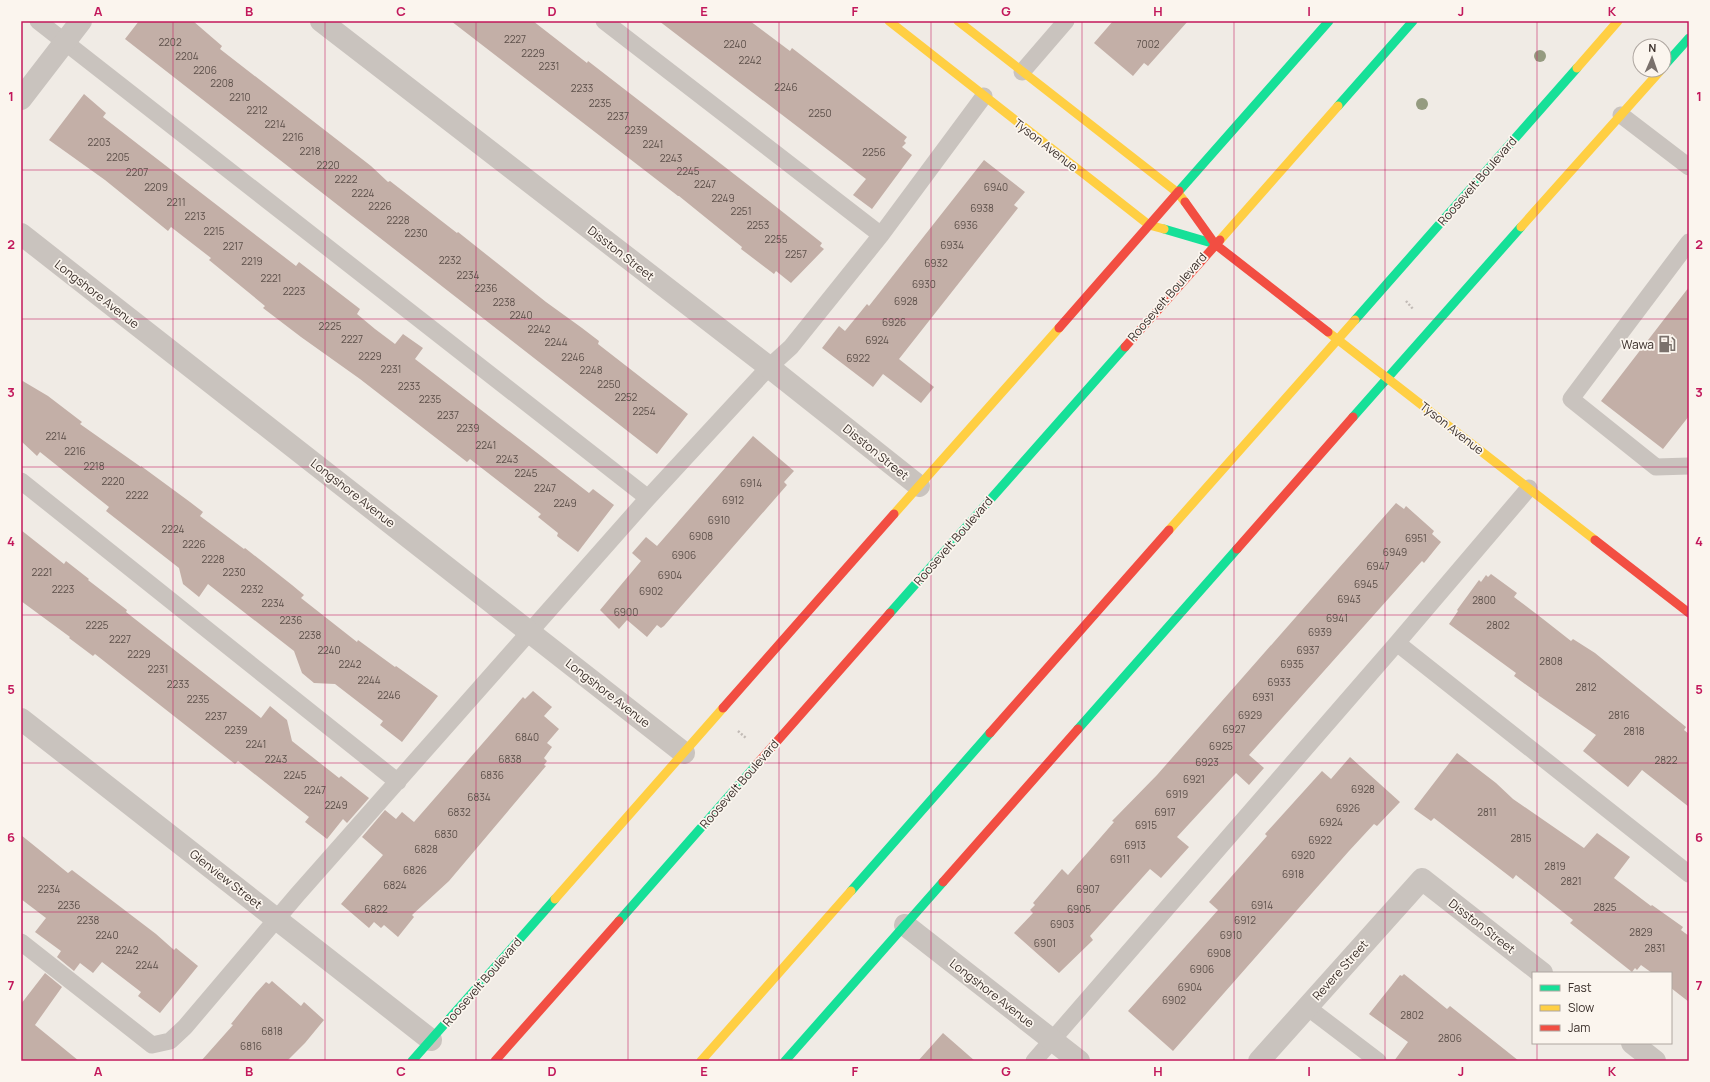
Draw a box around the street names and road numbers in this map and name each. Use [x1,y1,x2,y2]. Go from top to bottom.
street label: Tyson Avenue [1011,115,1081,175]
street label: Roosevelt Boulevard [1434,133,1520,229]
street label: Disston Street [584,222,658,284]
street label: Roosevelt Boulevard [1124,249,1210,345]
street label: Longshore Avenue [51,256,143,332]
street label: Tyson Avenue [1417,398,1487,458]
street label: Disston Street [840,420,913,484]
street label: Longshore Avenue [307,455,399,531]
street label: Roosevelt Boulevard [910,493,996,589]
street label: Longshore Avenue [562,655,654,731]
street label: Roosevelt Boulevard [696,736,782,832]
street label: Glenview Street [186,845,266,913]
street label: Disston Street [1445,895,1519,957]
street label: Roosevelt Boulevard [439,934,525,1030]
street label: Revere Street [1308,936,1372,1004]
street label: Longshore Avenue [946,955,1038,1031]

